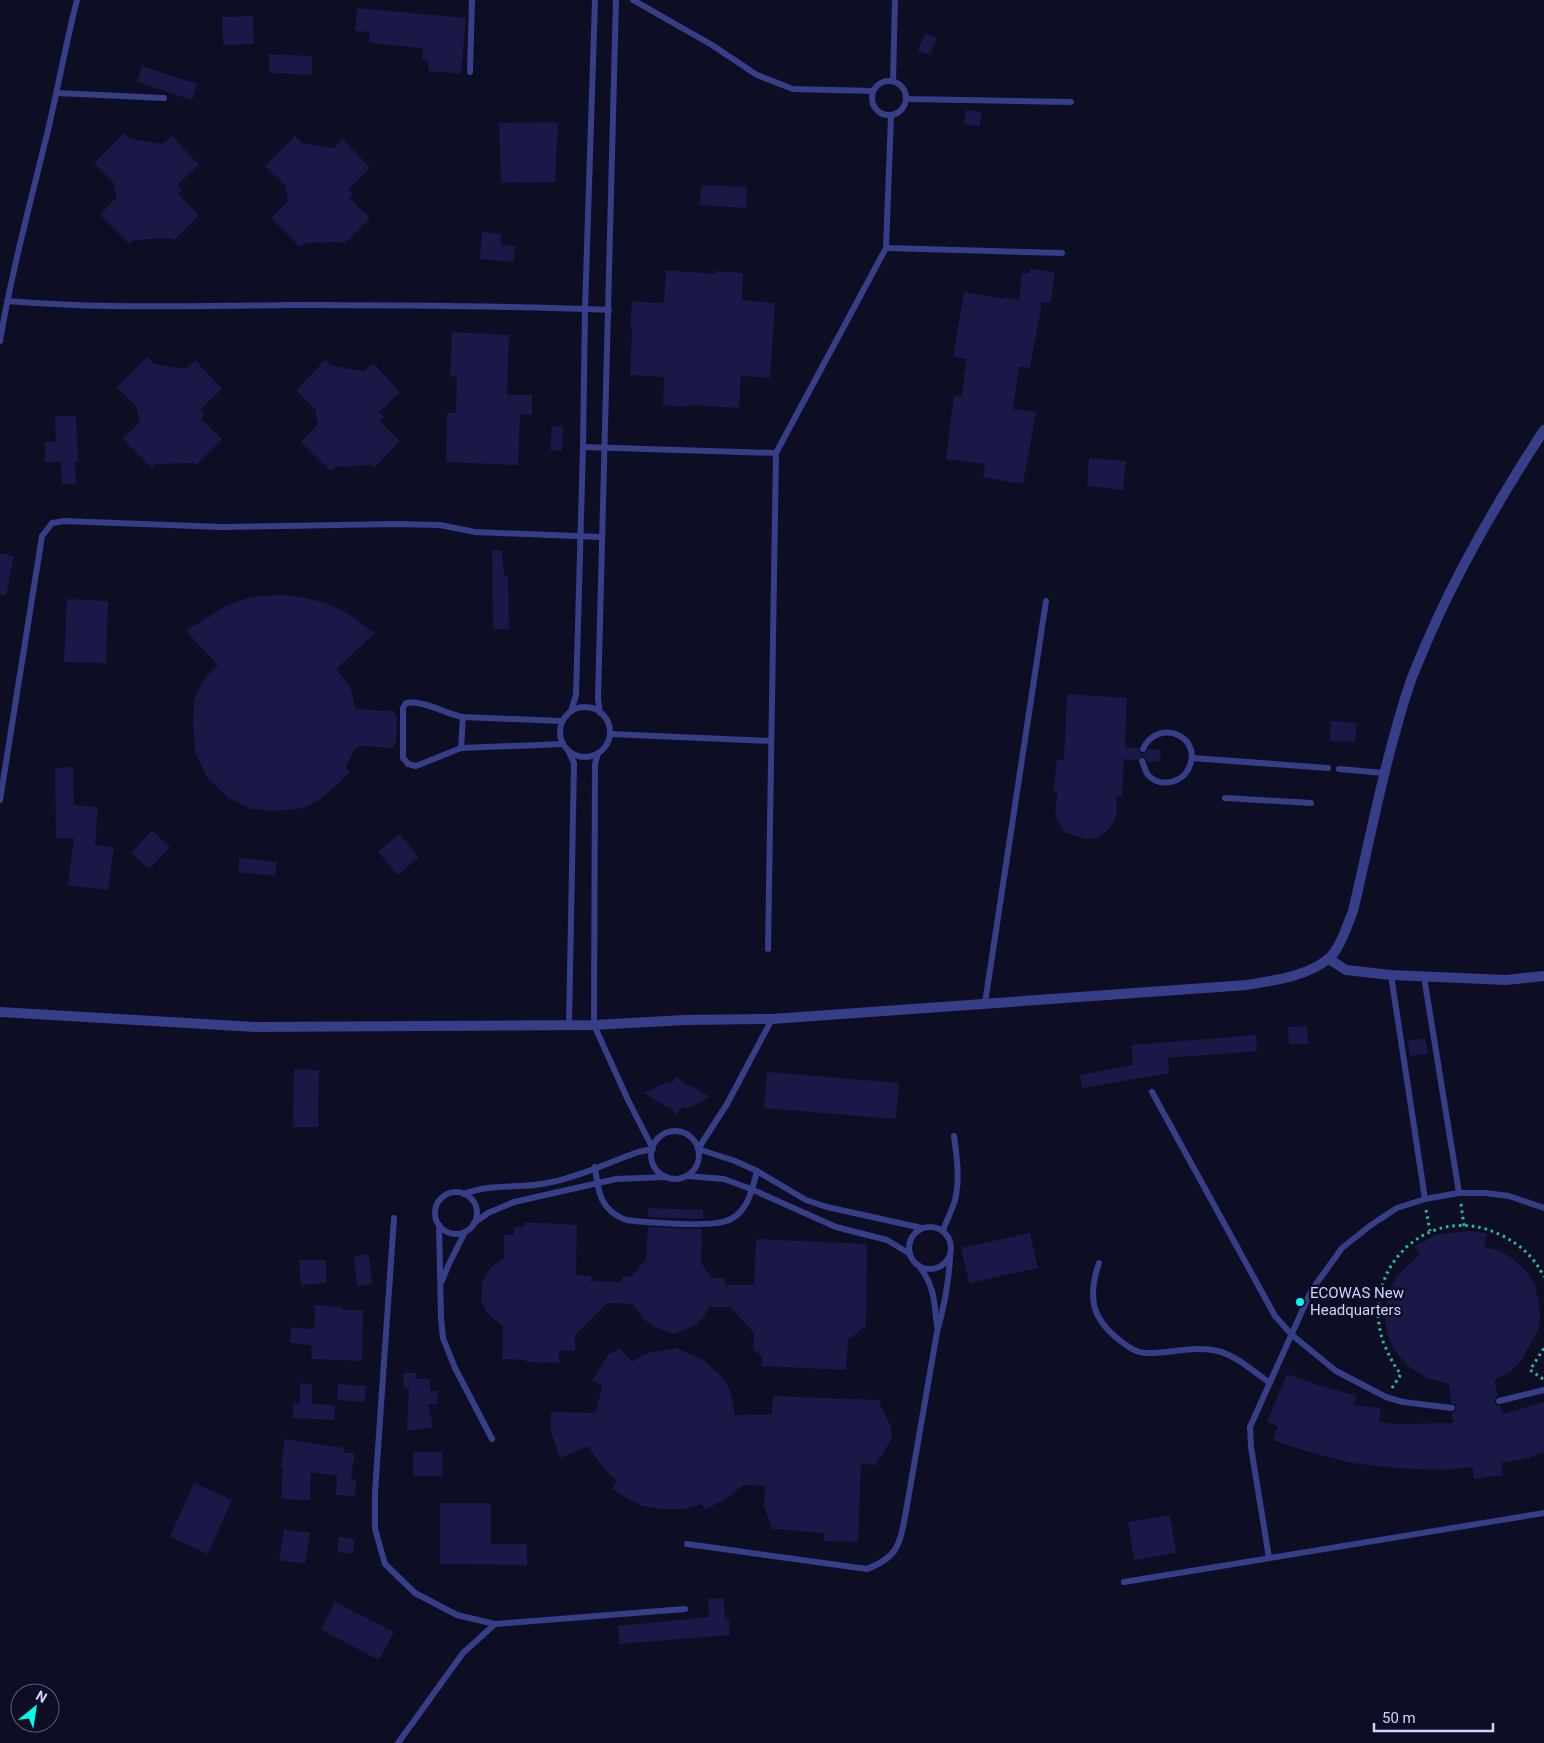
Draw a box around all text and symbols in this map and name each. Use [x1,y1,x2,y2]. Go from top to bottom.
place label: ECOWAS New Headquarters [1310,1284,1404,1319]
marker: ECOWAS New Headquarters [1294,1296,1306,1308]
north arrow [10,1683,60,1733]
text: N [33,1687,50,1706]
scale bar [1374,1700,1493,1732]
text: 50 m [1382,1709,1416,1727]

